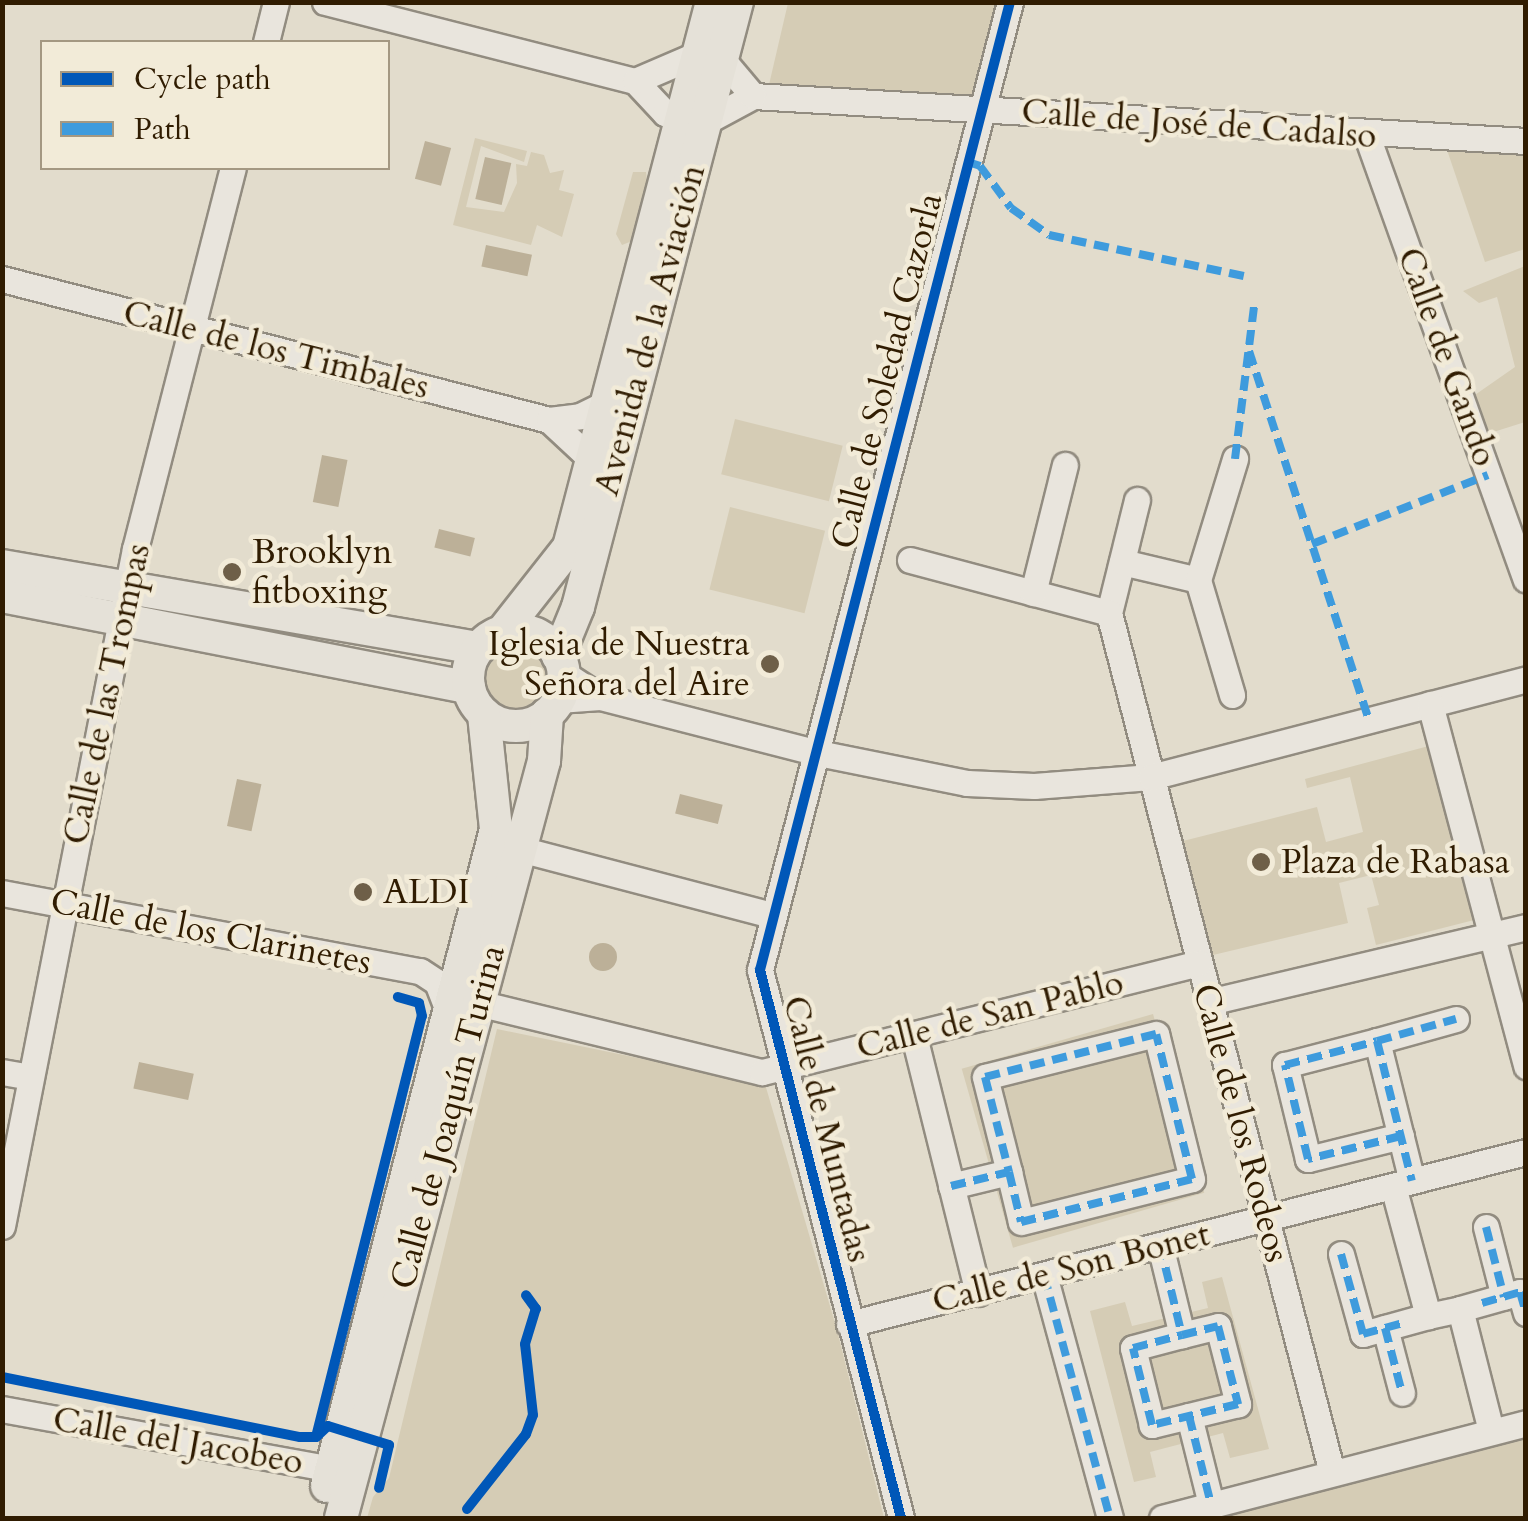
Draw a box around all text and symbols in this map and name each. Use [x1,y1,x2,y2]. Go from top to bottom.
legend [40,40,390,170]
text: Cycle path [134,59,271,100]
street label: Calle de José de Cadalso [1020,91,1378,157]
text: Path [134,109,191,150]
street label: Avenida de la Aviación [586,160,714,500]
street label: Calle de Soledad Cazorla [822,189,952,553]
street label: Calle de Gando [1388,242,1506,472]
street label: Calle de los Timbales [119,292,433,408]
place label: Brooklyn fitboxing [252,531,392,613]
street label: Calle de las Trompas [55,540,159,848]
marker: Brooklyn fitboxing [221,561,243,583]
place label: Iglesia de Nuestra Señora del Aire [488,623,750,705]
marker: Iglesia de Nuestra Señora del Aire [759,653,781,675]
place label: Plaza de Rabasa [1281,841,1510,883]
marker: Plaza de Rabasa [1250,851,1272,873]
place label: ALDI [383,871,469,913]
street label: Calle de los Clarinetes [47,880,375,984]
marker: ALDI [352,881,374,903]
street label: Calle de Joaquín Turina [382,940,514,1294]
street label: Calle de San Pablo [852,962,1128,1068]
street label: Calle de los Rodeos [1184,979,1298,1267]
street label: Calle de Muntadas [774,992,880,1266]
street label: Calle de Son Bonet [928,1213,1214,1323]
street label: Calle del Jacobeo [50,1398,306,1484]

